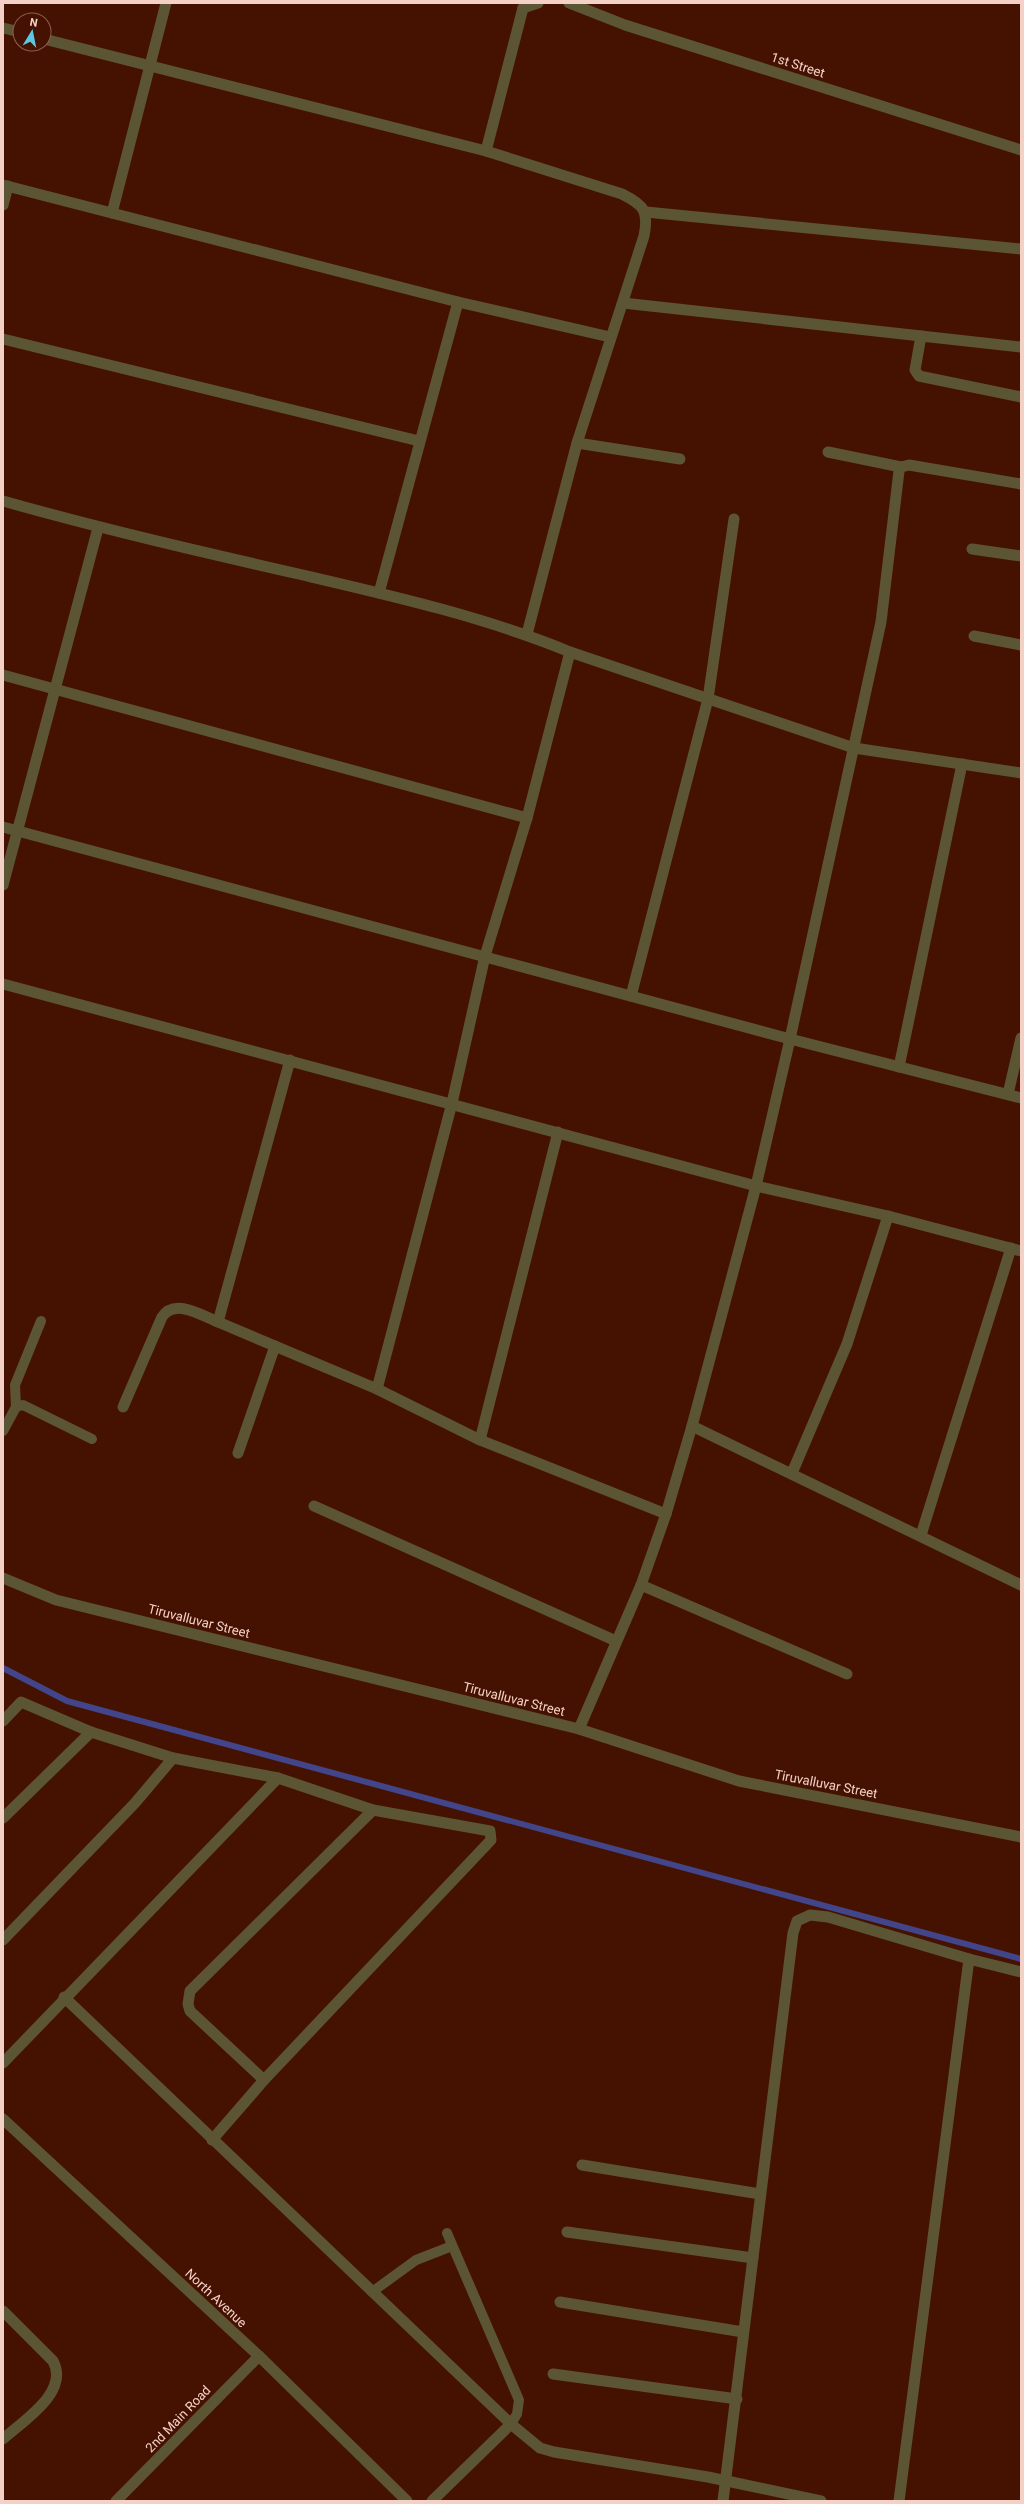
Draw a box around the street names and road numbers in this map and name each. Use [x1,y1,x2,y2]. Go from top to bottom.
street label: 1st Street [769,49,827,81]
street label: Tiruvalluvar Street [147,1601,251,1641]
street label: Tiruvalluvar Street [462,1679,566,1719]
street label: Tiruvalluvar Street [773,1767,879,1801]
street label: North Avenue [182,2266,250,2330]
street label: 2nd Main Road [142,2383,214,2455]

